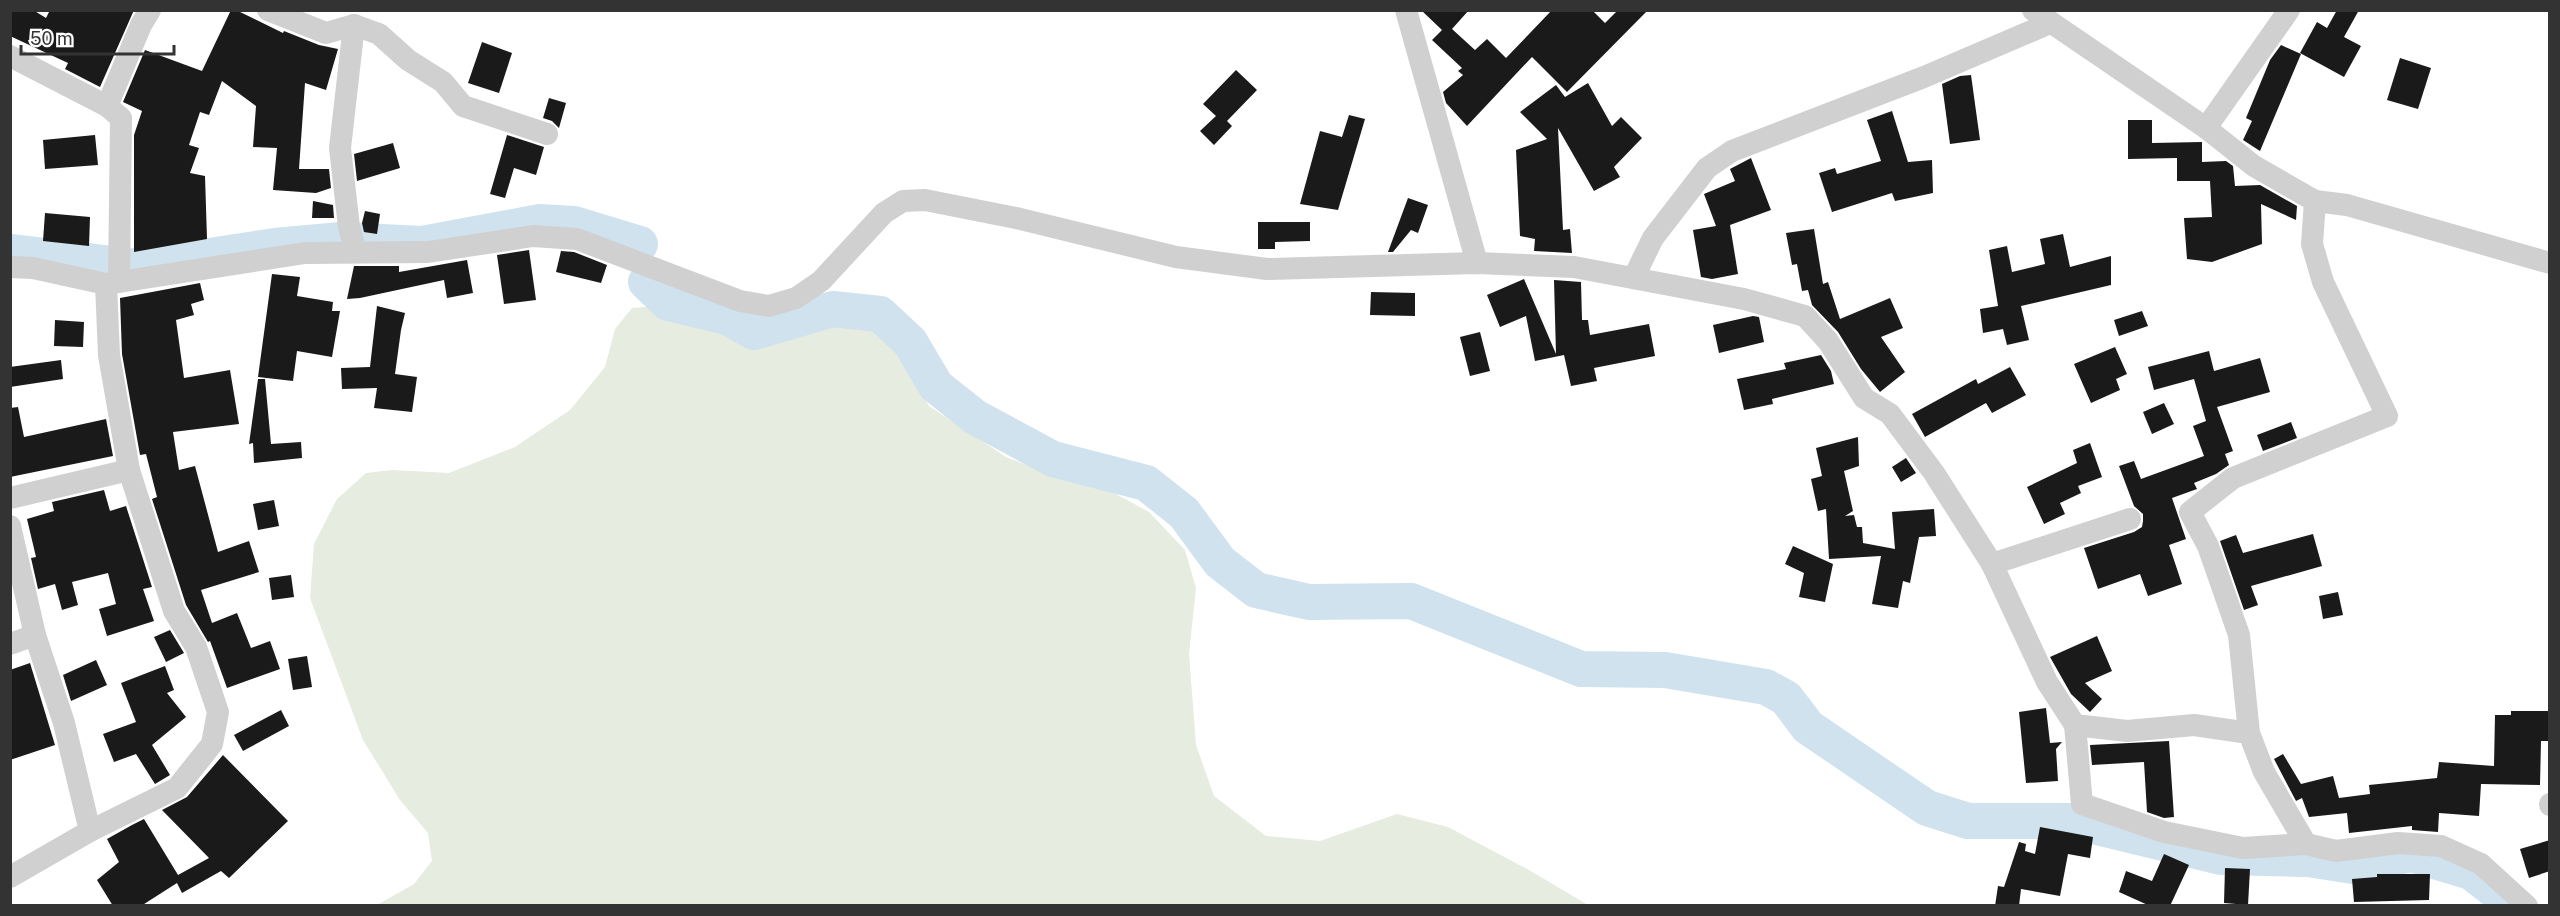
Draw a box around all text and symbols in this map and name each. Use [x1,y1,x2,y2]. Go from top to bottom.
scale bar [21,18,174,56]
text: 50 m [30,28,73,49]

